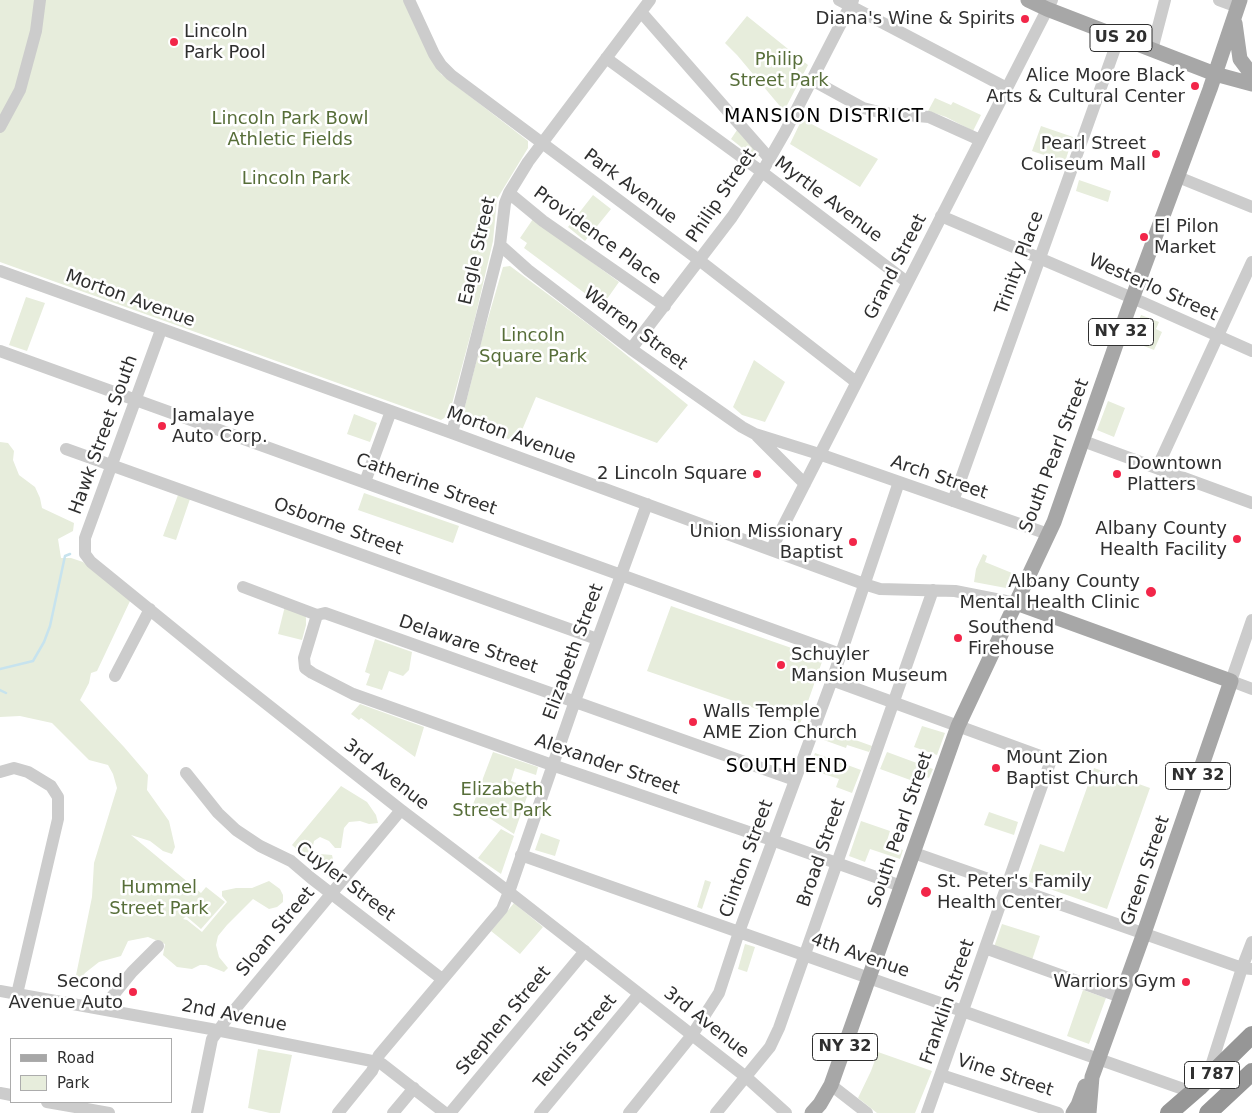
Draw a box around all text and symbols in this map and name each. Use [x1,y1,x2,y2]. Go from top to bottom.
place label: Diana's Wine & Spirits [816,8,1015,30]
marker: Diana's Wine & Spirits [1019,13,1031,25]
place label: Lincoln Park Pool [184,21,266,64]
road number: US 20 [1090,24,1152,52]
marker: Lincoln Park Pool [168,36,180,48]
park label: Philip Street Park [729,49,829,92]
place label: Alice Moore Black Arts & Cultural Center [986,65,1185,108]
marker: Alice Moore Black Arts & Cultural Center [1189,80,1201,92]
district label: MANSION DISTRICT [722,106,926,128]
park label: Lincoln Park Bowl Athletic Fields [211,108,369,150]
place label: Pearl Street Coliseum Mall [1021,133,1146,176]
street label: Park Avenue [579,145,681,229]
street label: Philip Street [683,145,761,247]
marker: Pearl Street Coliseum Mall [1150,148,1162,160]
street label: Myrtle Avenue [770,152,886,248]
park label: Lincoln Park [242,168,350,190]
street label: Providence Place [529,182,665,290]
street label: Eagle Street [455,195,501,307]
street label: Trinity Place [991,208,1049,318]
street label: Grand Street [860,211,932,323]
place label: El Pilon Market [1154,216,1219,258]
marker: El Pilon Market [1138,231,1150,243]
street label: Westerlo Street [1085,250,1221,326]
street label: Morton Avenue [62,266,198,332]
street label: Warren Street [579,283,691,375]
road number: NY 32 [1088,318,1154,346]
park label: Lincoln Square Park [479,325,587,368]
street label: Hawk Street South [65,352,143,518]
street label: South Pearl Street [1016,376,1094,536]
street label: Morton Avenue [443,403,579,469]
place label: Jamalaye Auto Corp. [172,405,268,448]
marker: Jamalaye Auto Corp. [156,420,168,432]
street label: Catherine Street [353,449,499,521]
street label: Arch Street [888,451,990,505]
place label: Downtown Platters [1127,453,1222,496]
place label: 2 Lincoln Square [597,463,747,485]
marker: 2 Lincoln Square [751,468,763,480]
marker: Downtown Platters [1111,468,1123,480]
street label: Osborne Street [270,494,406,560]
place label: Albany County Health Facility [1095,518,1227,560]
place label: Union Missionary Baptist [689,521,843,564]
marker: Albany County Health Facility [1231,533,1243,545]
marker: Union Missionary Baptist [847,536,859,548]
place label: Albany County Mental Health Clinic [959,571,1140,614]
street label: Elizabeth Street [539,581,609,723]
marker: Albany County Mental Health Clinic [1144,585,1158,599]
street label: Delaware Street [396,611,540,679]
place label: Southend Firehouse [968,617,1054,660]
marker: Southend Firehouse [952,632,964,644]
place label: Schuyler Mansion Museum [791,644,948,686]
marker: Schuyler Mansion Museum [775,659,787,671]
place label: Walls Temple AME Zion Church [703,701,857,744]
marker: Walls Temple AME Zion Church [687,716,699,728]
street label: Alexander Street [532,730,682,800]
street label: 3rd Avenue [339,735,433,815]
place label: Mount Zion Baptist Church [1006,747,1139,790]
street label: South Pearl Street [864,749,938,911]
district label: SOUTH END [725,756,849,778]
marker: Mount Zion Baptist Church [990,762,1002,774]
road number: NY 32 [1166,762,1230,789]
park label: Elizabeth Street Park [452,779,552,822]
street label: Broad Street [793,796,851,910]
street label: Clinton Street [716,797,778,921]
street label: Green Street [1117,813,1175,929]
street label: Cuyler Street [291,838,399,926]
place label: St. Peter's Family Health Center [937,871,1092,914]
park label: Hummel Street Park [109,877,209,920]
street label: Sloan Street [232,883,320,981]
marker: St. Peter's Family Health Center [919,885,933,899]
street label: 4th Avenue [808,929,912,983]
street label: Franklin Street [916,936,980,1068]
street label: Stephen Street [452,962,556,1080]
place label: Second Avenue Auto [9,971,123,1014]
place label: Warriors Gym [1053,971,1176,993]
marker: Warriors Gym [1180,976,1192,988]
street label: 3rd Avenue [659,983,753,1063]
marker: Second Avenue Auto [127,986,139,998]
street label: Teunis Street [530,990,622,1094]
street label: 2nd Avenue [179,995,289,1037]
road number: NY 32 [812,1034,878,1060]
legend [10,1038,172,1103]
text: Road [57,1049,95,1067]
street label: Vine Street [954,1050,1056,1102]
road number: I 787 [1184,1062,1240,1088]
text: Park [57,1074,89,1092]

